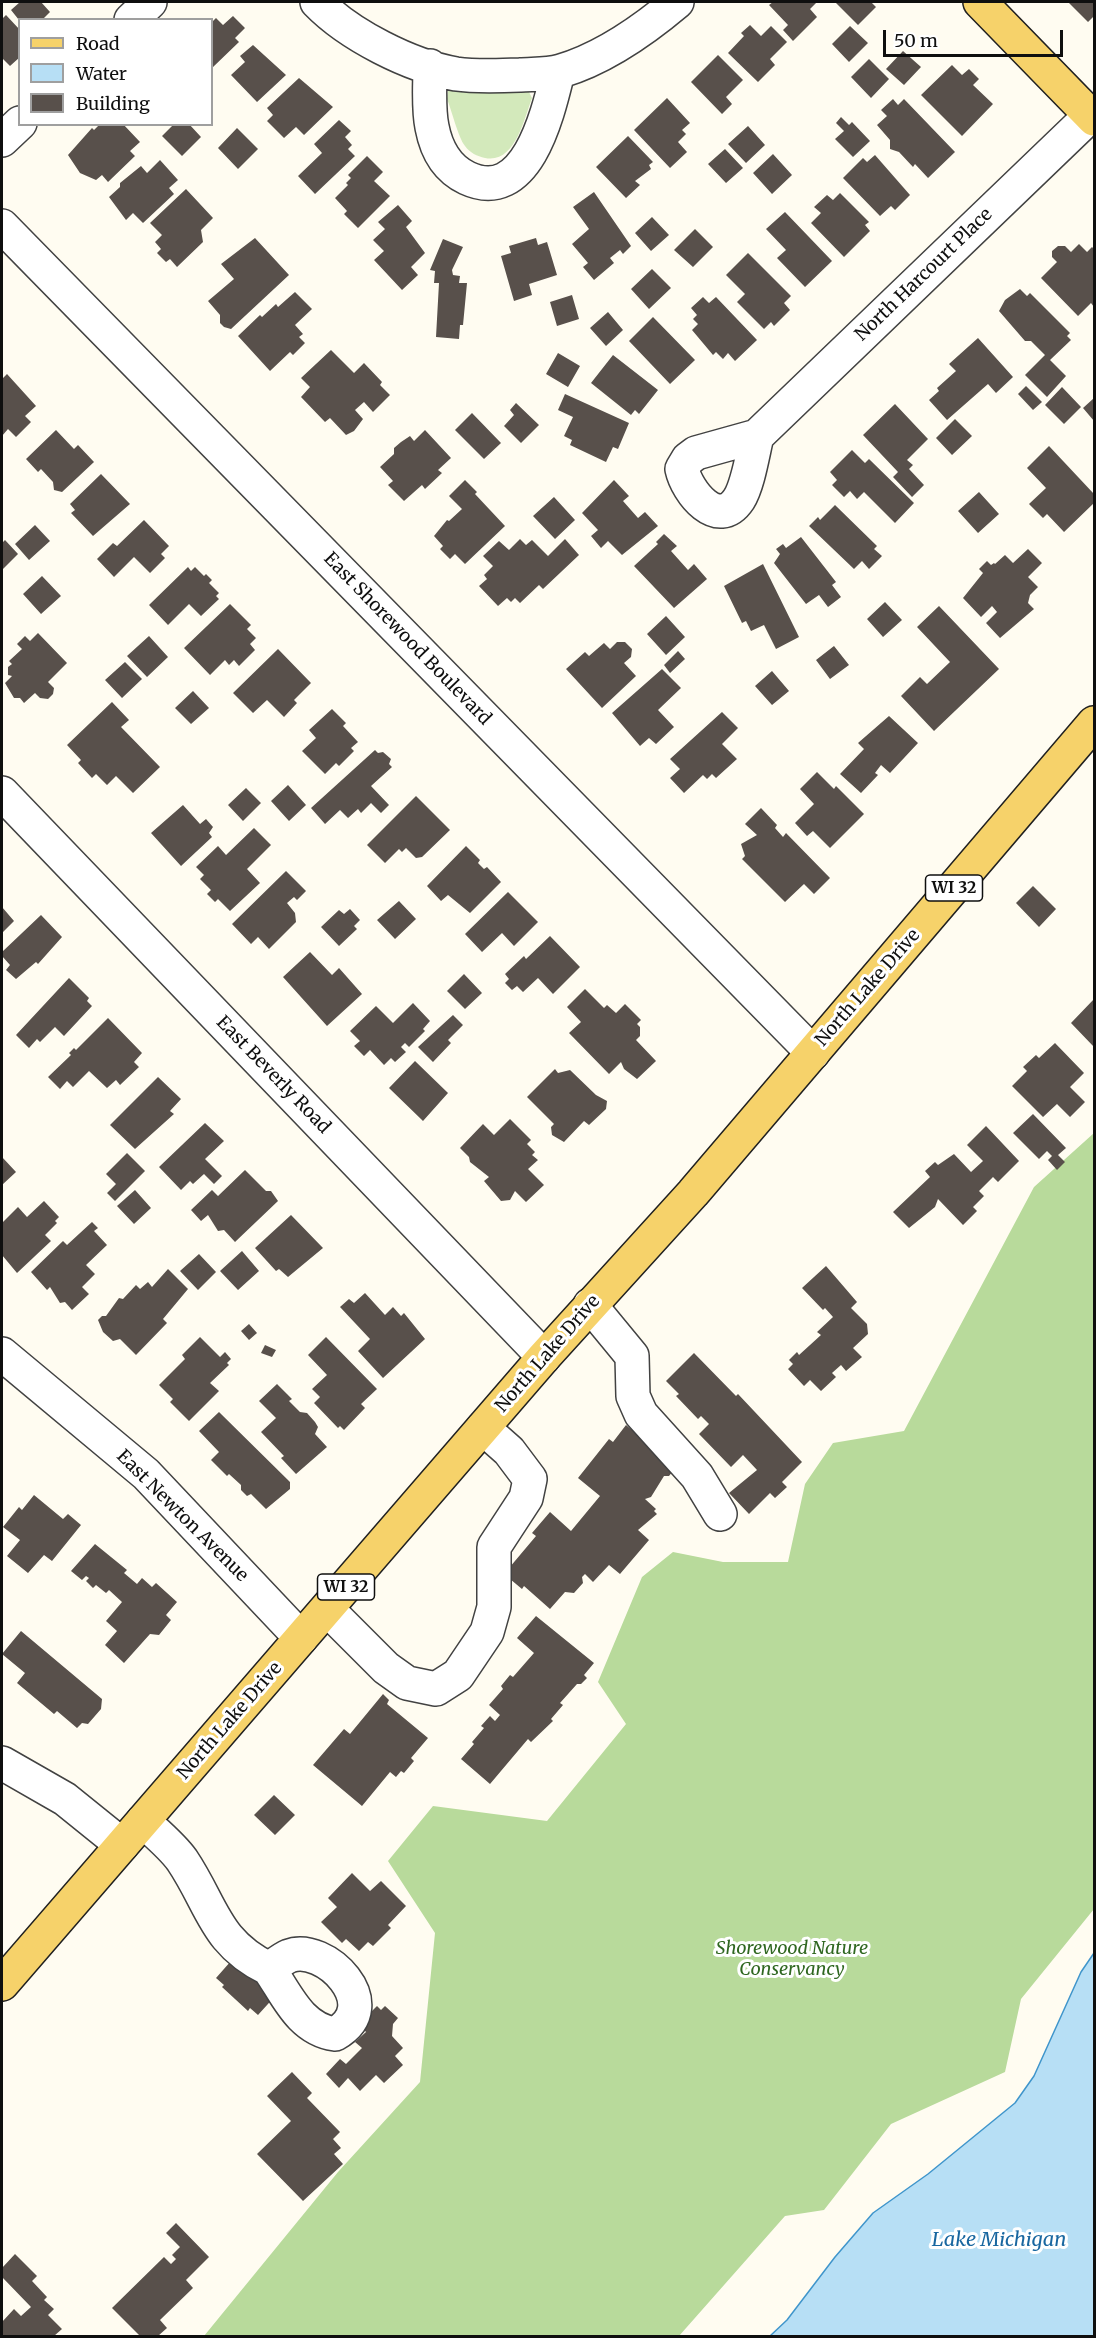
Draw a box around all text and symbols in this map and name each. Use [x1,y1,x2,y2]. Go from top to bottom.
legend [18,18,213,126]
scale bar [886,18,1066,56]
text: 50 m [894,29,938,52]
text: Road [76,32,120,55]
text: Water [76,62,127,85]
text: Building [76,92,150,115]
street label: North Harcourt Place [851,204,997,346]
street label: East Shorewood Boulevard [319,548,495,730]
road number: WI 32 [926,875,982,901]
street label: North Lake Drive [811,925,925,1051]
street label: East Beverly Road [211,1012,335,1138]
street label: North Lake Drive [491,1291,605,1417]
street label: East Newton Avenue [112,1446,252,1586]
road number: WI 32 [318,1574,374,1600]
street label: North Lake Drive [173,1658,287,1784]
park label: Shorewood Nature Conservancy [716,1938,868,1980]
water label: Lake Michigan [932,2228,1066,2252]

